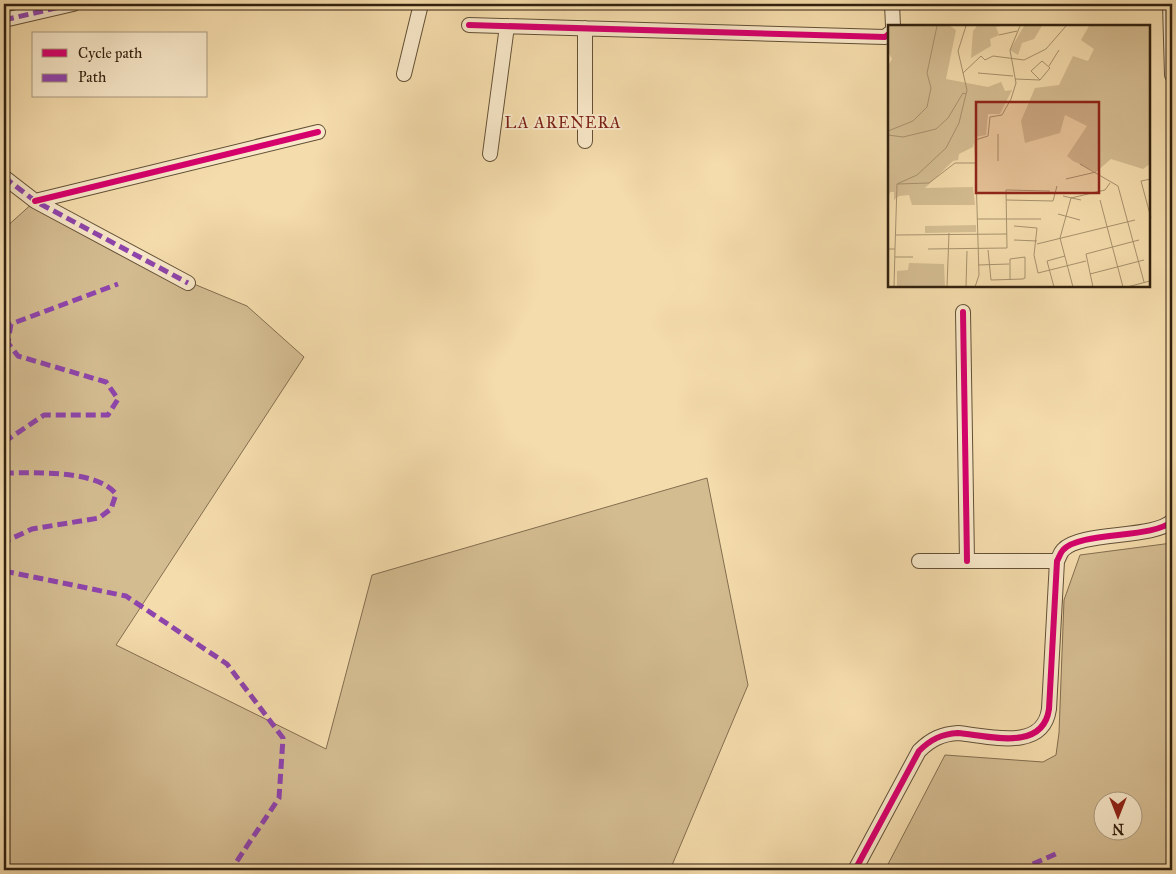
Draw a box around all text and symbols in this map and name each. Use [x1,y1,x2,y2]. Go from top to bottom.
inset map [888,25,1151,288]
legend [32,32,208,98]
text: Cycle path [78,44,143,62]
text: Path [78,68,107,86]
district label: LA ARENERA [504,113,622,132]
north arrow [1094,792,1144,842]
text: N [1112,820,1124,837]

